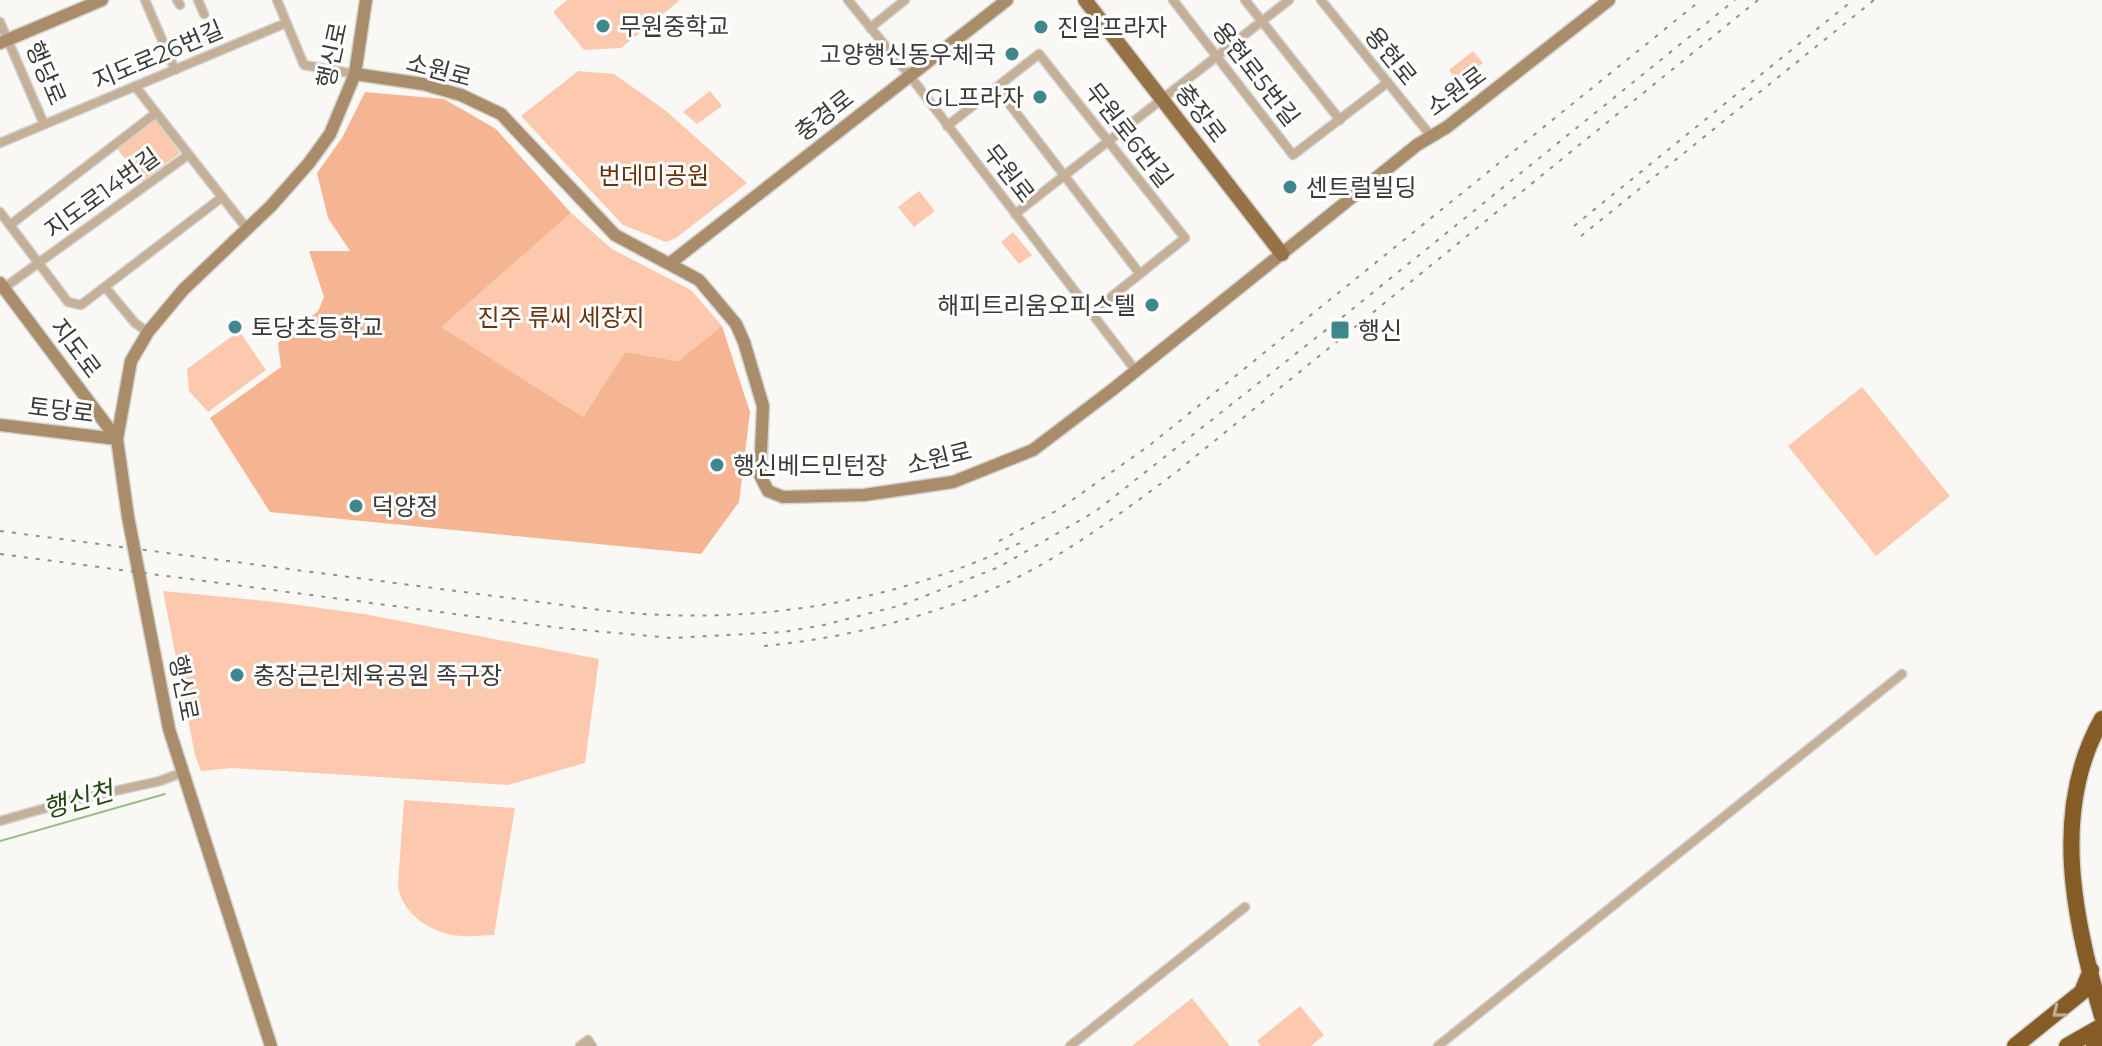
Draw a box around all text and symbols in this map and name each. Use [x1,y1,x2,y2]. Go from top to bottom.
place label: 무원중학교 [619,12,729,41]
place label: 진일프라자 [1057,13,1167,42]
street label: 지도로26번길 [89,15,227,95]
street label: 용현로5번길 [1206,16,1306,132]
marker: 무원중학교 [594,17,612,35]
marker: 진일프라자 [1032,18,1050,36]
street label: 행신로 [311,20,353,90]
street label: 용현로 [1359,21,1423,91]
street label: 행당로 [20,37,72,109]
place label: 고양행신동우체국 [819,40,996,69]
marker: 고양행신동우체국 [1003,45,1021,63]
street label: 소원로 [403,47,475,93]
street label: 소원로 [1421,60,1491,122]
street label: 무원로6번길 [1079,77,1179,193]
street label: 충장로 [1169,78,1233,148]
street label: 충경로 [789,83,859,147]
place label: GL프라자 [925,83,1024,112]
marker: GL프라자 [1031,88,1049,106]
street label: 무원로 [977,138,1041,208]
street label: 지도로14번길 [39,142,165,244]
park label: 번데미공원 [599,161,709,190]
place label: 센트럴빌딩 [1306,173,1416,202]
marker: 센트럴빌딩 [1281,178,1299,196]
place label: 해피트리움오피스텔 [937,291,1136,320]
marker: 해피트리움오피스텔 [1143,296,1161,314]
park label: 진주 류씨 세장지 [477,303,645,332]
street label: 지도로 [44,313,108,383]
place label: 토당초등학교 [251,313,383,342]
place label: 행신 [1358,316,1402,345]
marker: 토당초등학교 [226,318,244,336]
marker: 행신 [1329,319,1351,341]
street label: 토당로 [26,392,96,428]
street label: 소원로 [903,436,975,480]
place label: 행신베드민턴장 [733,451,888,480]
marker: 행신베드민턴장 [708,456,726,474]
place label: 덕양정 [372,492,438,521]
marker: 덕양정 [347,497,365,515]
street label: 행신로 [163,653,205,723]
place label: 충장근린체육공원 족구장 [253,661,502,690]
marker: 충장근린체육공원 족구장 [228,666,246,684]
water label: 행신천 [39,774,120,825]
one-way arrow [2053,1002,2067,1017]

